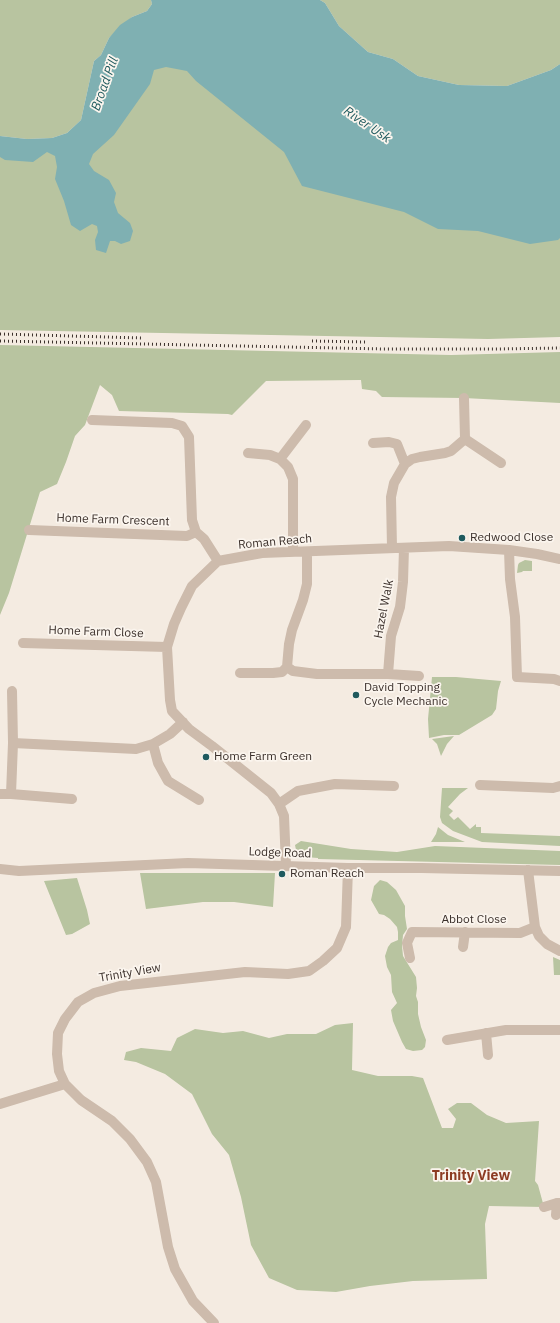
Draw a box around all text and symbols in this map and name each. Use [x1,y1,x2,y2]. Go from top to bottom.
water label: Broad Pill [88,55,122,113]
water label: River Usk [340,104,394,146]
street label: Home Farm Crescent [56,511,170,529]
place label: Redwood Close [470,531,553,545]
street label: Roman Reach [237,532,313,552]
marker: Redwood Close [457,533,467,543]
street label: Hazel Walk [371,578,397,640]
street label: Home Farm Close [48,623,144,641]
place label: David Topping Cycle Mechanic [364,681,448,709]
marker: David Topping Cycle Mechanic [351,690,361,700]
place label: Home Farm Green [214,750,312,764]
marker: Home Farm Green [201,752,211,762]
street label: Lodge Road [248,845,312,861]
place label: Roman Reach [290,867,364,881]
marker: Roman Reach [277,869,287,879]
street label: Abbot Close [441,913,507,927]
street label: Trinity View [98,960,162,986]
district label: Trinity View [432,1168,510,1184]

